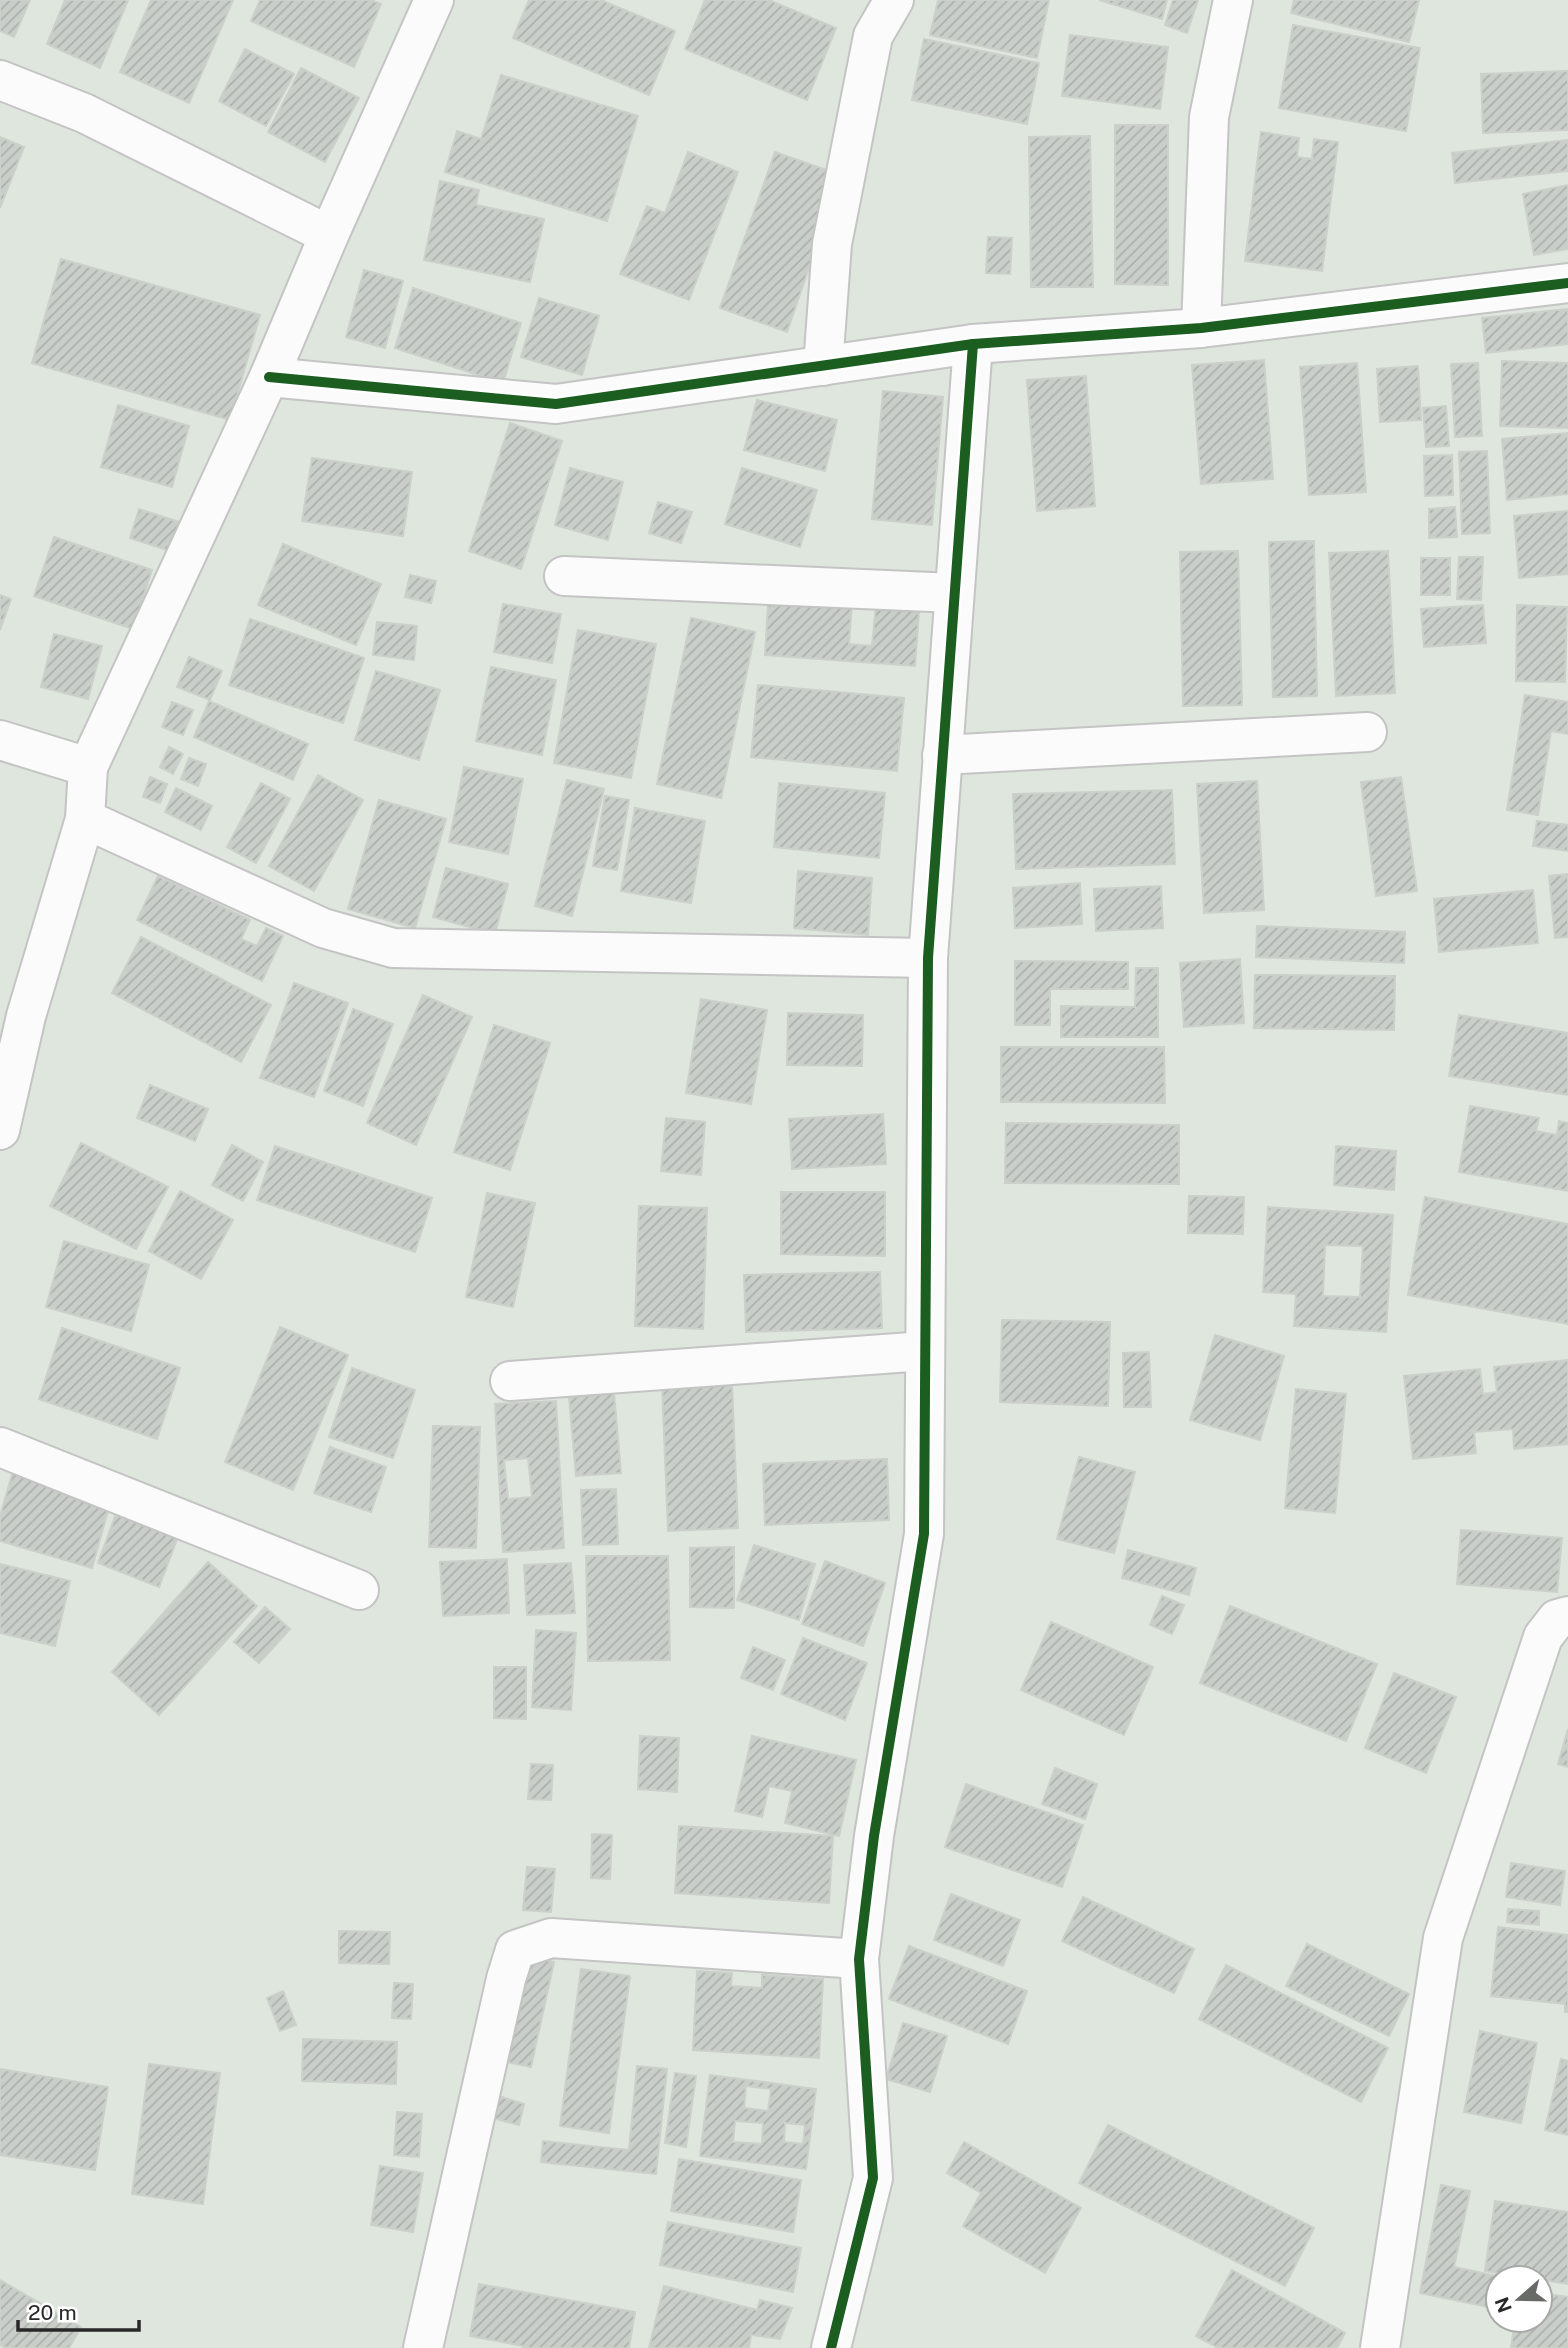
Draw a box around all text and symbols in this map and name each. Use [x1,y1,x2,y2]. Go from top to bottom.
north arrow [1484,2264,1554,2334]
scale bar [18,2288,138,2332]
text: N [1490,2294,1516,2316]
text: 20 m [28,2300,77,2325]

